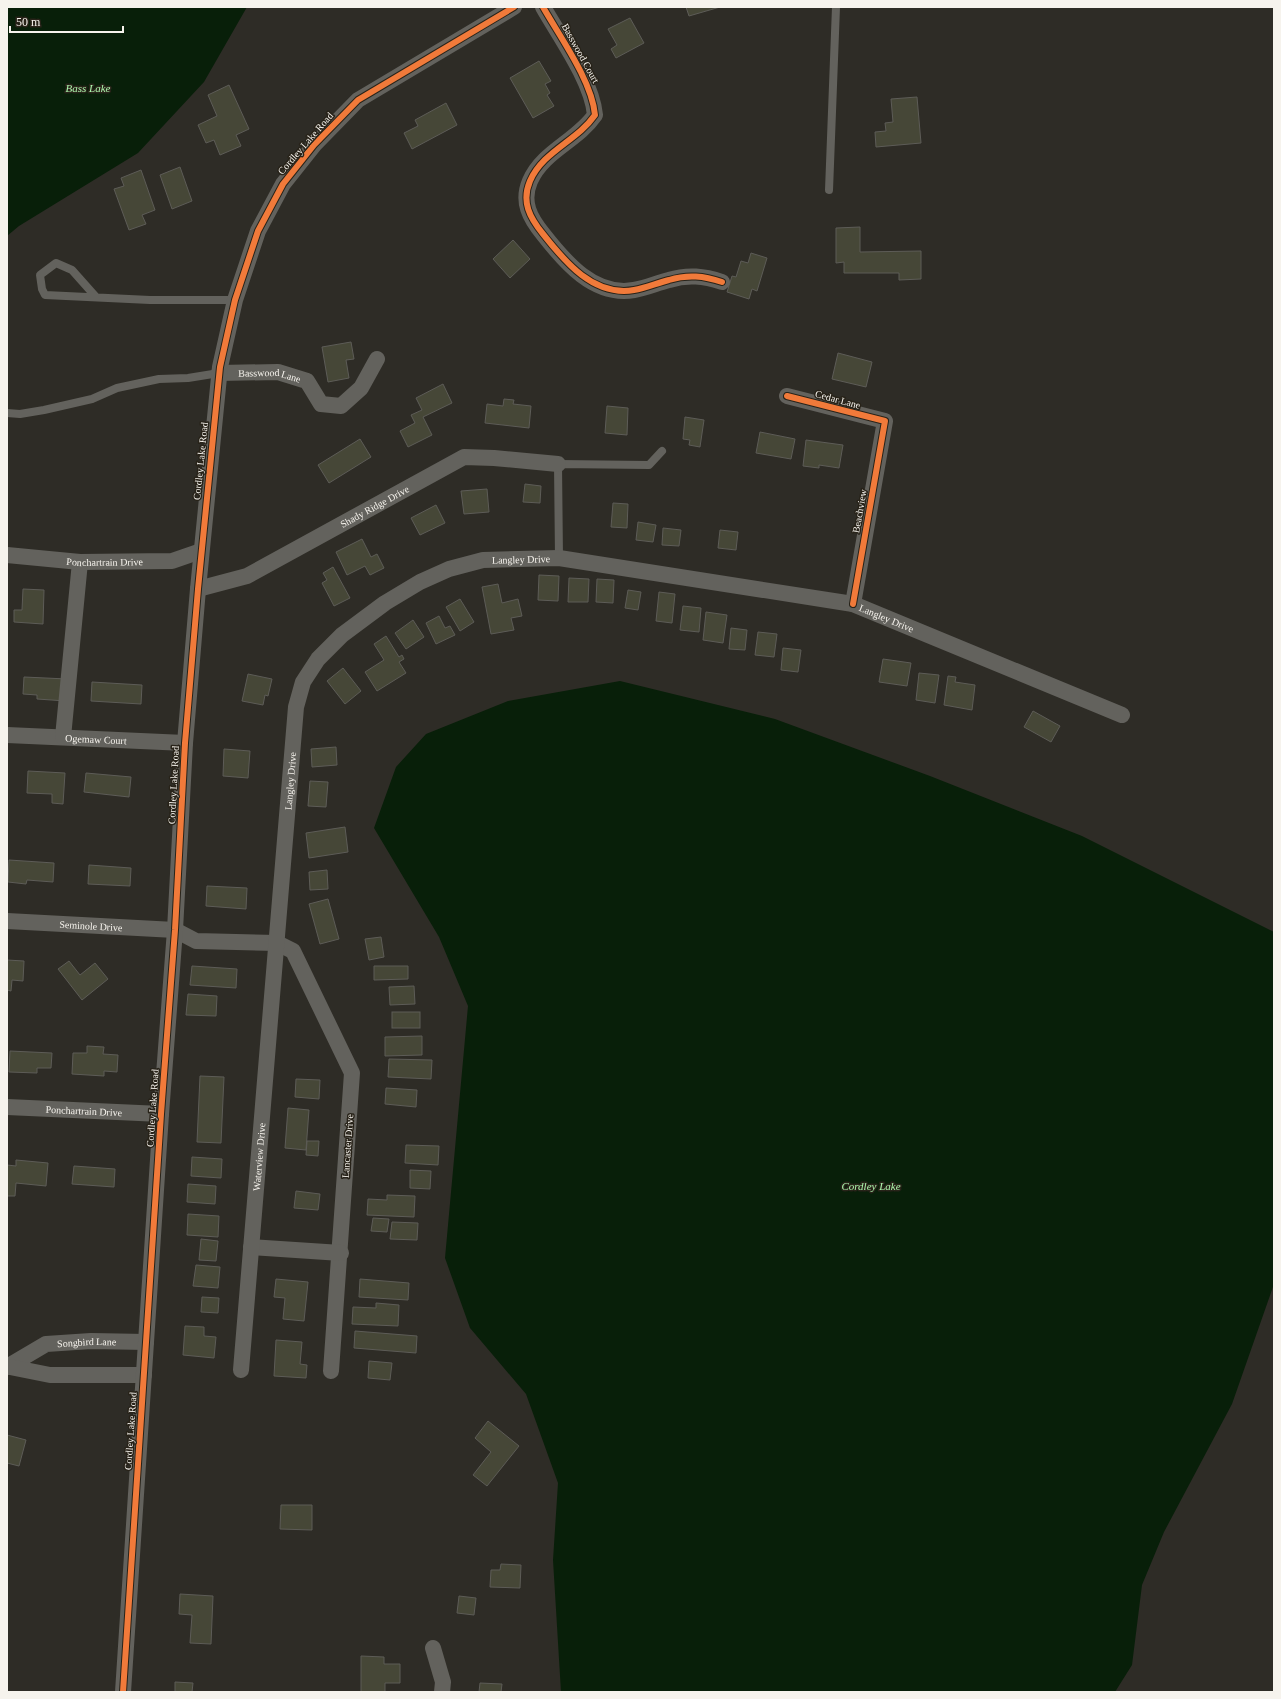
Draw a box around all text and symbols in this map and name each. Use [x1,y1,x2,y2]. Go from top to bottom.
scale bar [10,8,123,34]
text: 50 m [16,15,41,29]
street label: Basswood Court [560,22,602,85]
water label: Bass Lake [66,82,111,94]
street label: Cordley Lake Road [276,110,335,176]
street label: Basswood Lane [238,367,303,385]
street label: Cedar Lane [814,388,862,411]
street label: Cordley Lake Road [191,422,210,501]
street label: Shady Ridge Drive [338,483,411,530]
street label: Beachview [850,487,869,534]
street label: Langley Drive [492,553,551,566]
street label: Ponchartrain Drive [66,556,144,568]
street label: Langley Drive [857,602,916,635]
street label: Ogemaw Court [65,733,127,746]
street label: Cordley Lake Road [166,746,181,824]
street label: Langley Drive [282,751,298,810]
street label: Seminole Drive [59,919,123,933]
street label: Cordley Lake Road [144,1069,161,1147]
street label: Ponchartrain Drive [45,1104,123,1118]
street label: Lancaster Drive [340,1113,355,1178]
street label: Waterview Drive [251,1122,268,1191]
water label: Cordley Lake [841,1180,901,1192]
street label: Songbird Lane [57,1336,117,1349]
street label: Cordley Lake Road [122,1392,139,1470]

